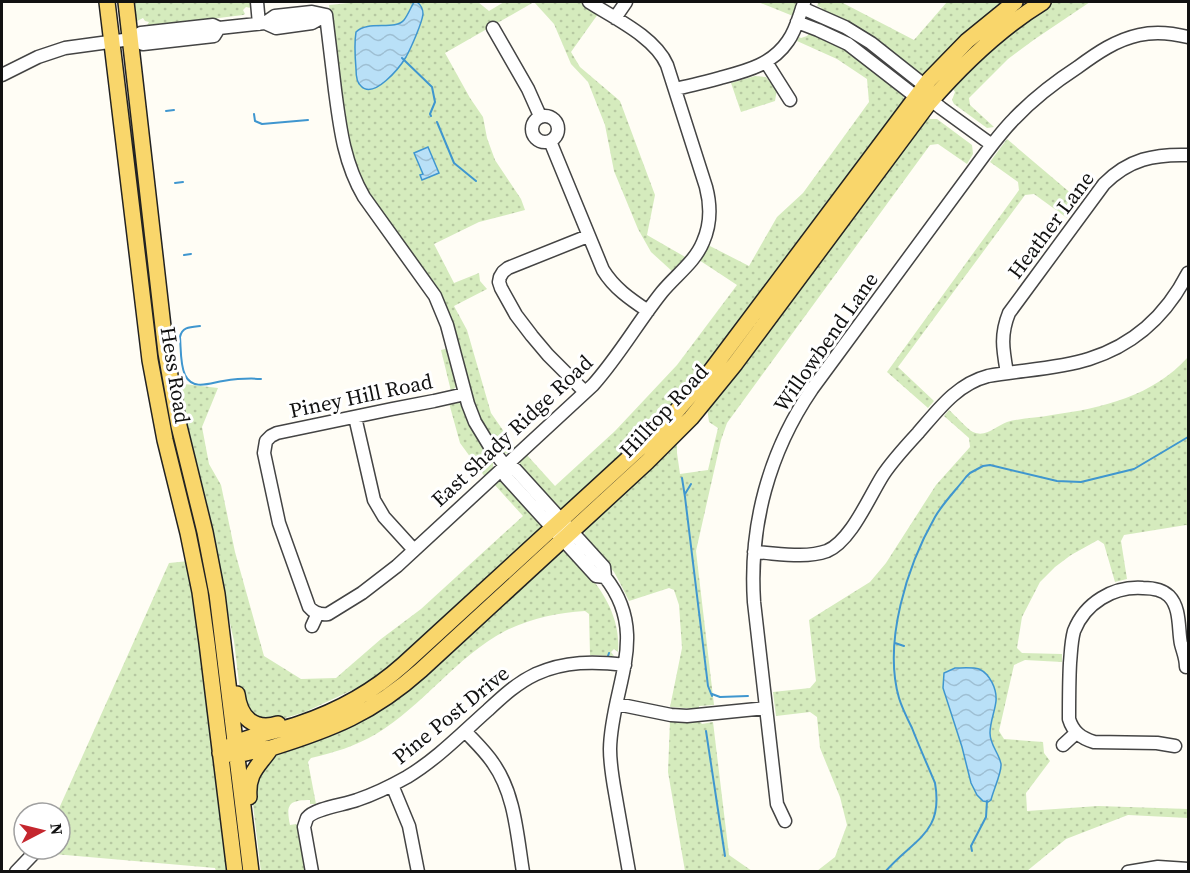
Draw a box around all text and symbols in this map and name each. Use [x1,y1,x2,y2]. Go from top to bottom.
street label: Heather Lane [1001,165,1101,284]
street label: Willowbend Lane [767,266,885,417]
street label: Hess Road [154,324,197,425]
street label: East Shady Ridge Road [425,348,599,513]
street label: Hilltop Road [613,357,715,464]
street label: Piney Hill Road [287,366,435,425]
street label: Pine Post Drive [386,659,515,771]
north arrow [12,801,72,861]
text: N [45,822,69,837]

